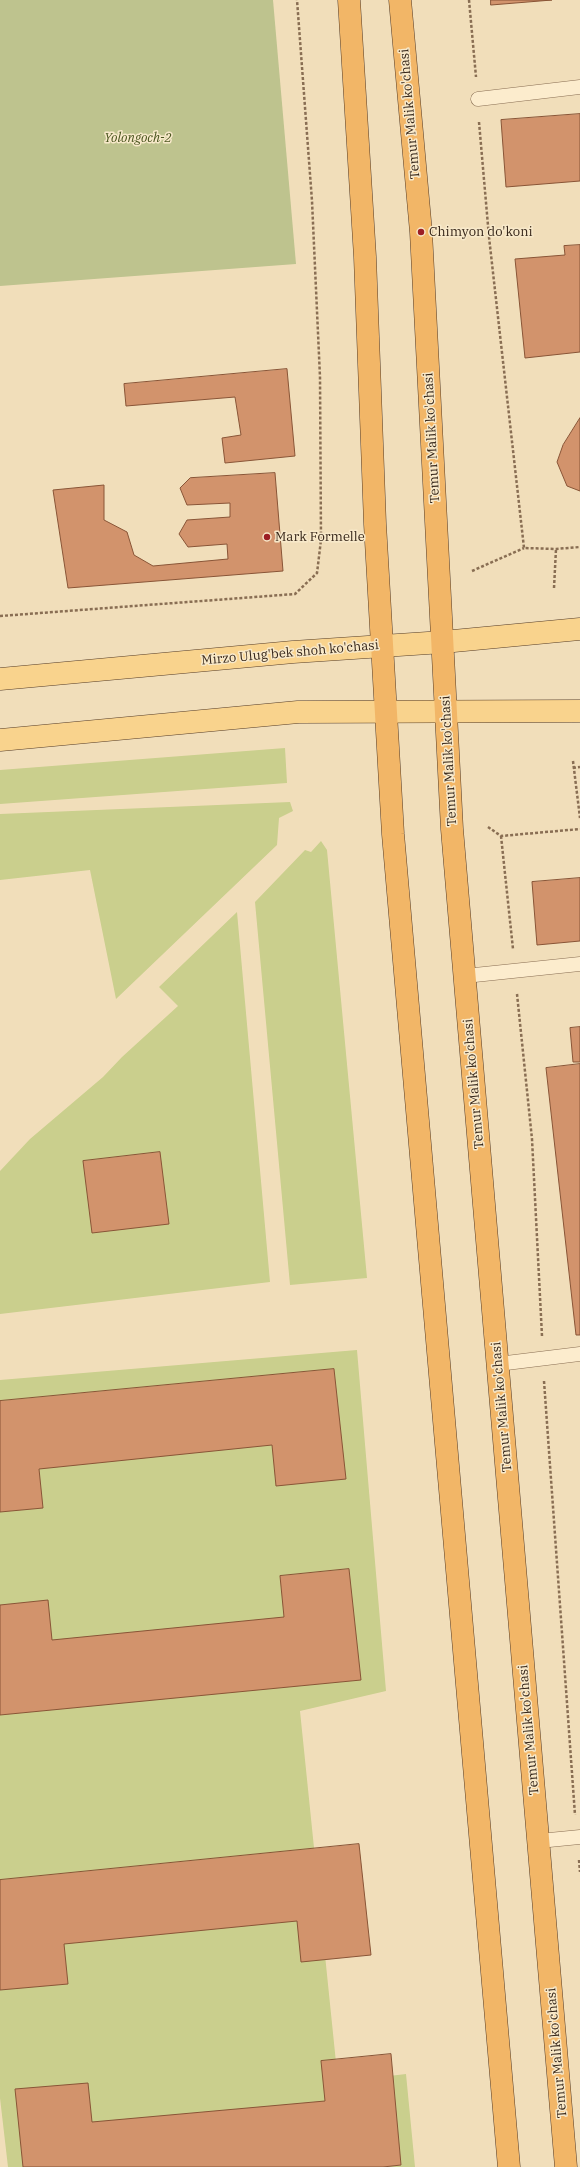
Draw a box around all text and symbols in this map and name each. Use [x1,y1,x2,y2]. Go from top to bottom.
street label: Temur Malik ko'chasi [397,48,423,180]
park label: Yolongoch-2 [104,130,172,146]
place label: Chimyon do'koni [429,224,533,240]
marker: Chimyon do'koni [416,227,426,237]
street label: Temur Malik ko'chasi [421,372,443,504]
place label: Mark Formelle [275,529,365,545]
marker: Mark Formelle [262,532,272,542]
street label: Mirzo Ulug'bek shoh ko'chasi [201,637,379,669]
street label: Temur Malik ko'chasi [438,695,460,827]
street label: Temur Malik ko'chasi [461,1018,487,1150]
street label: Temur Malik ko'chasi [489,1341,515,1473]
street label: Temur Malik ko'chasi [516,1664,542,1796]
street label: Temur Malik ko'chasi [544,1987,570,2119]

